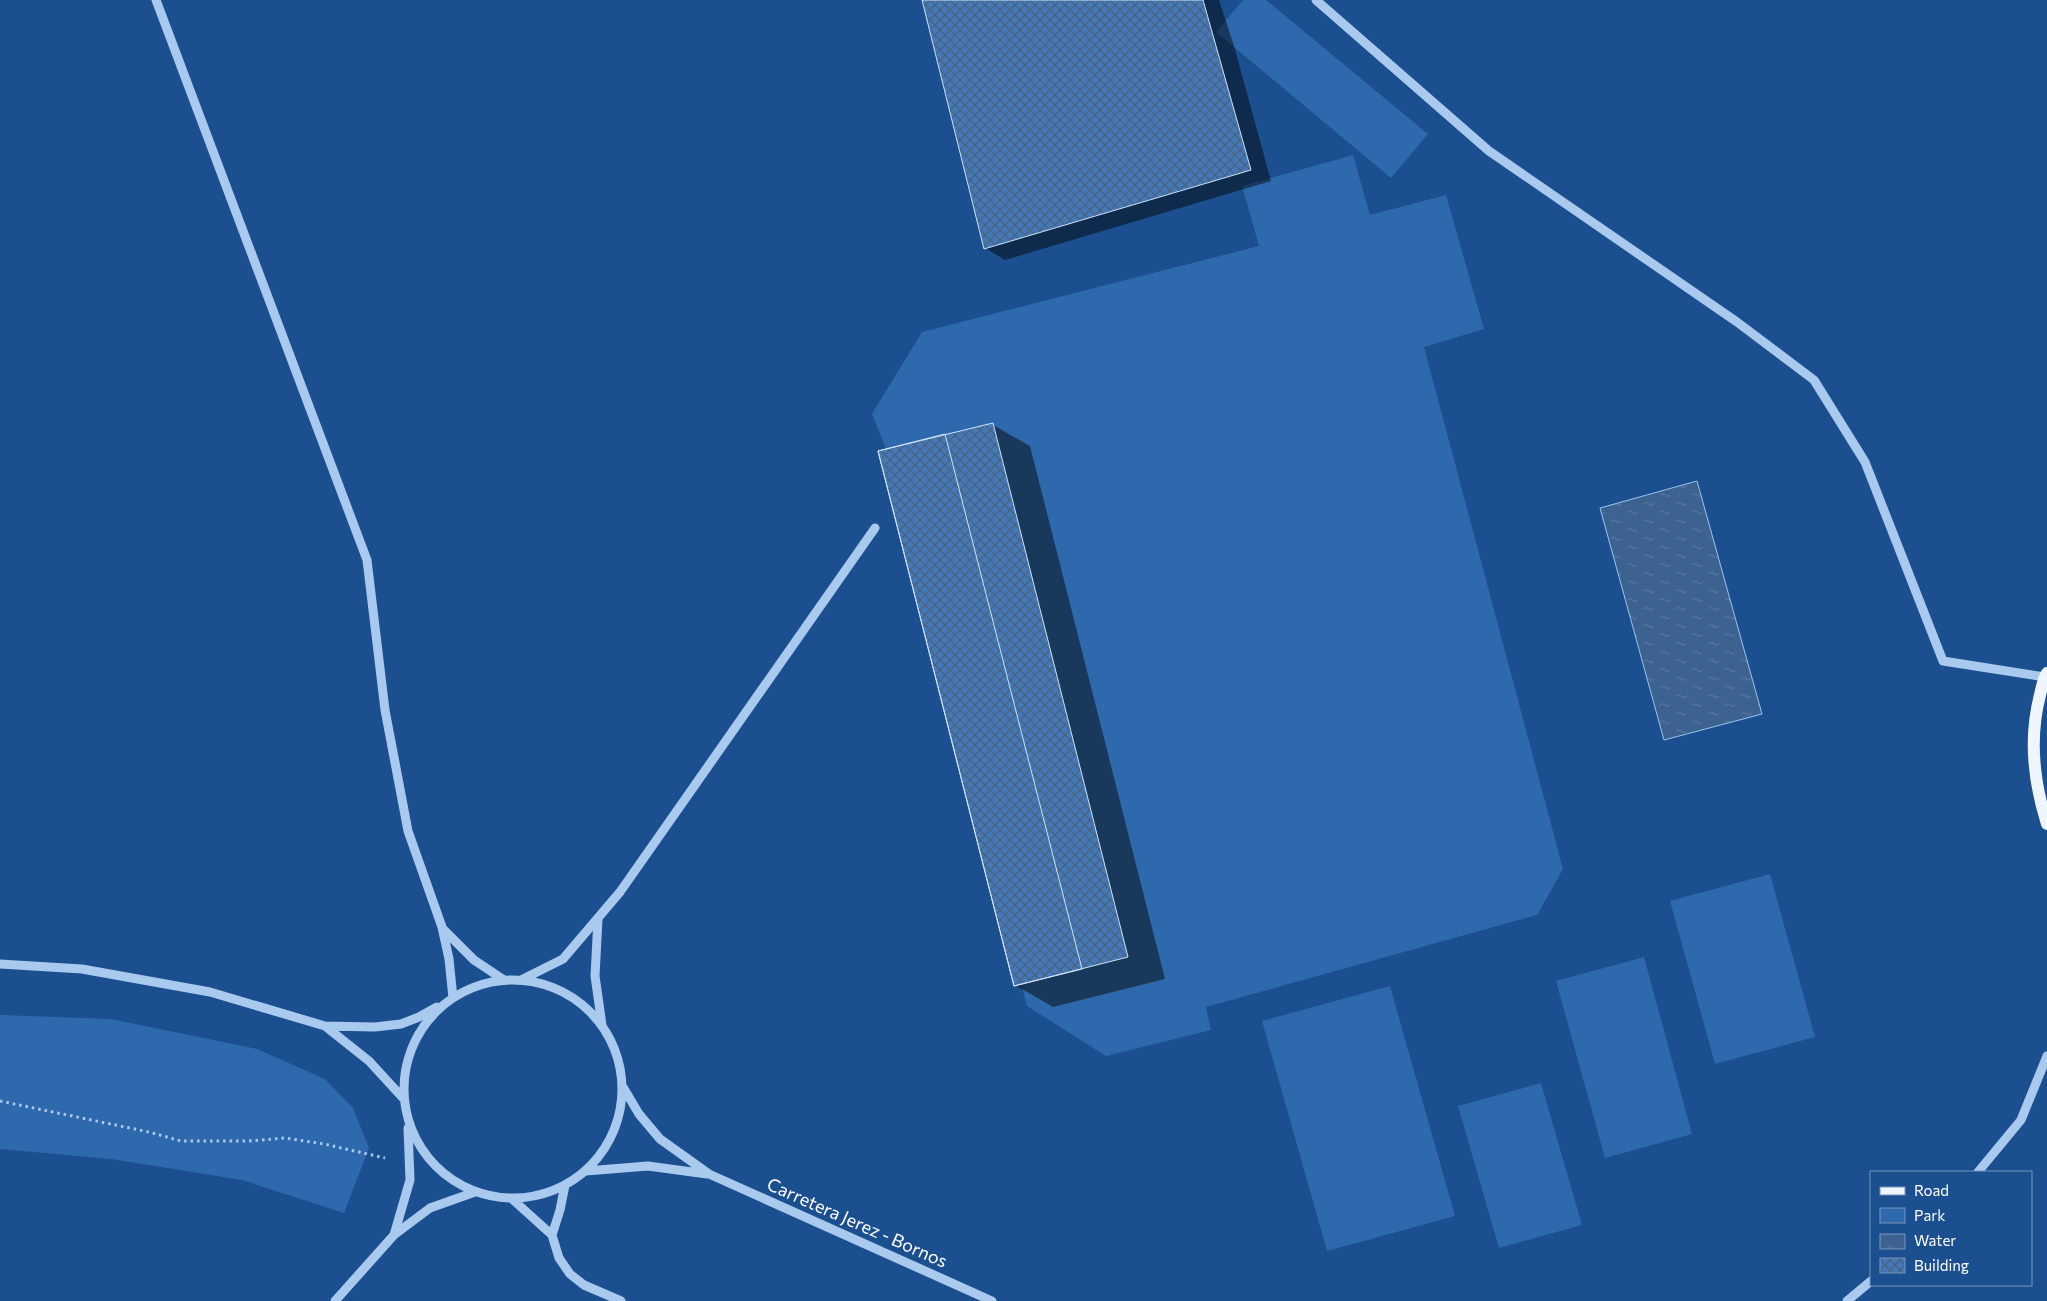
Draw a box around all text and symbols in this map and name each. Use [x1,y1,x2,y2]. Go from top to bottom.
legend [1870,1171,2032,1286]
street label: Carretera Jerez - Bornos [764,1172,951,1272]
text: Road [1914,1181,1949,1199]
text: Park [1914,1206,1945,1224]
text: Water [1914,1231,1956,1249]
text: Building [1914,1256,1969,1274]

